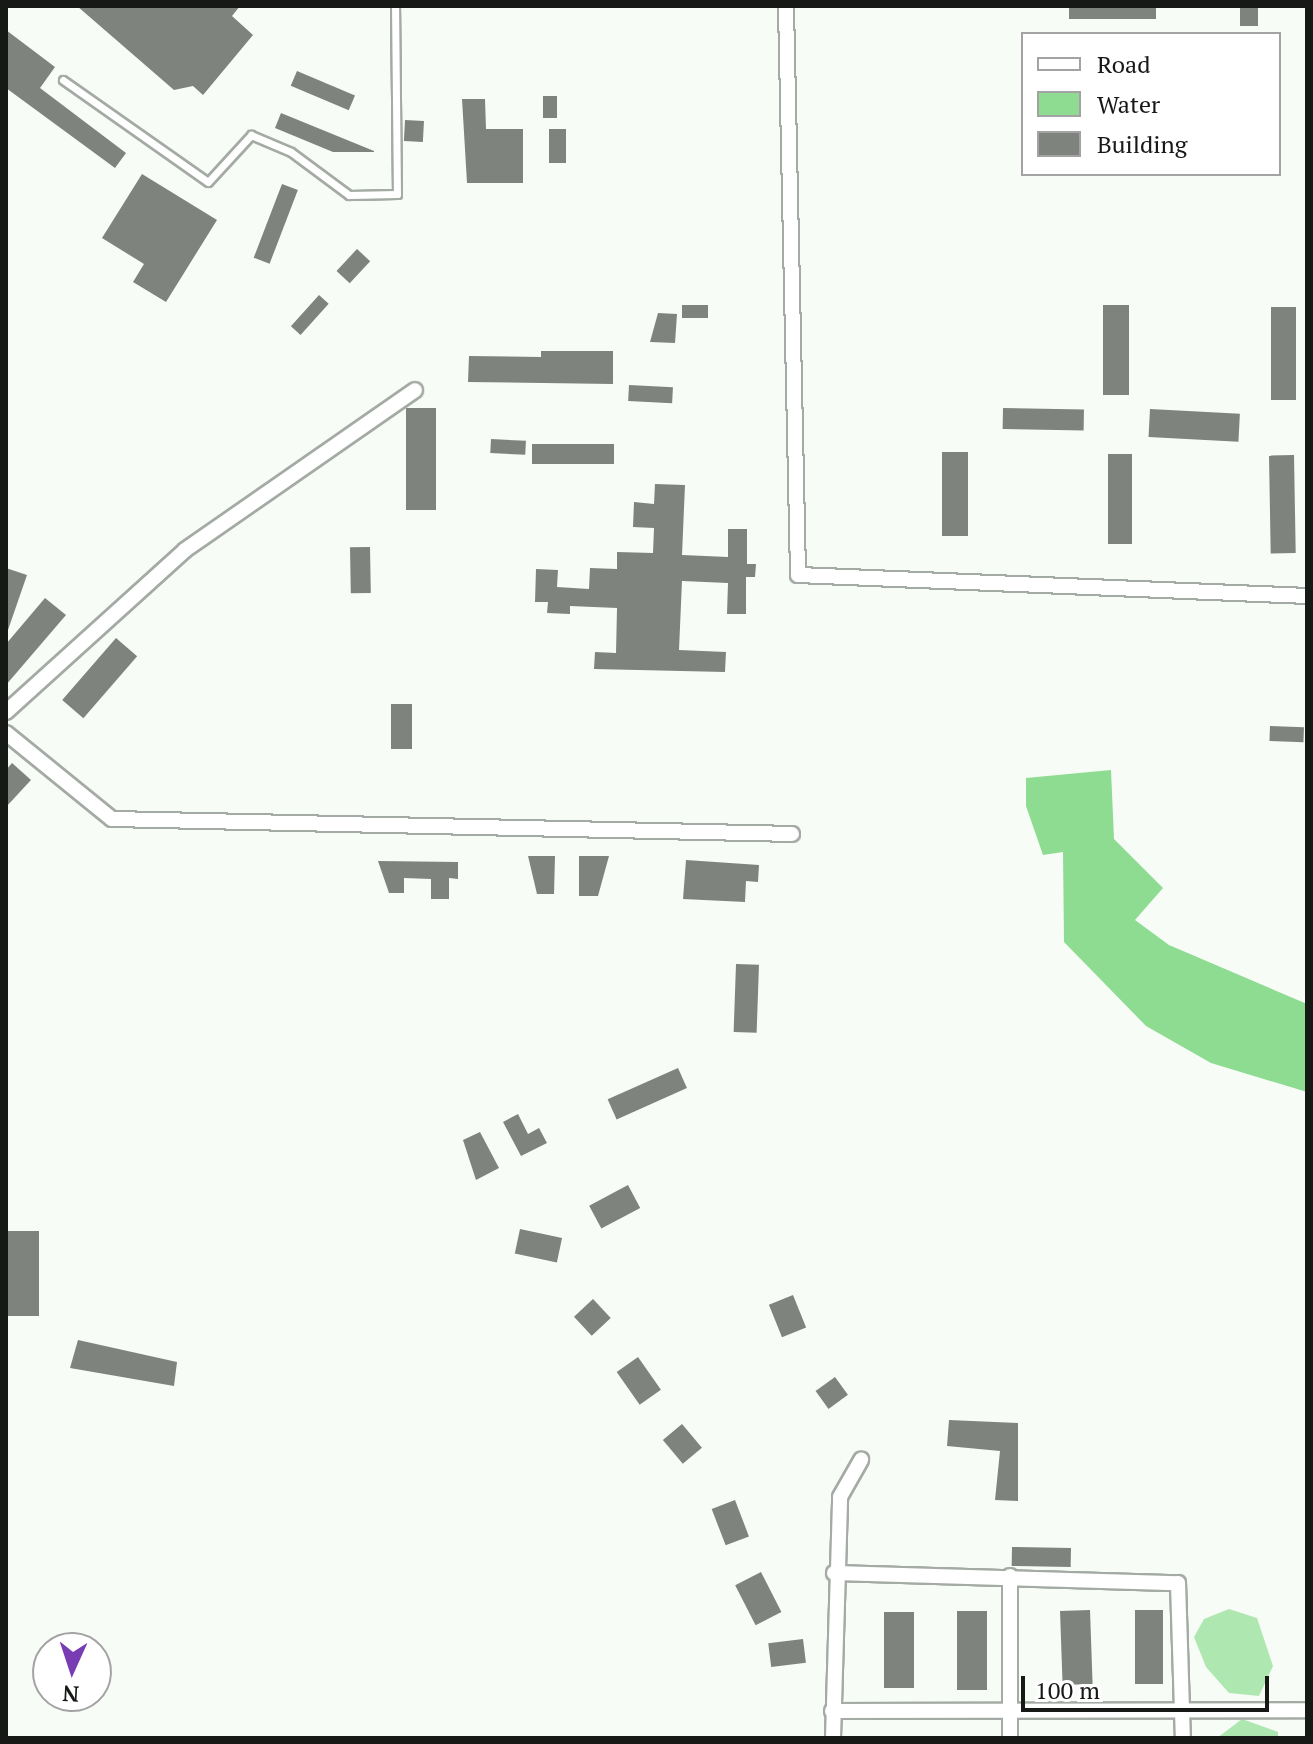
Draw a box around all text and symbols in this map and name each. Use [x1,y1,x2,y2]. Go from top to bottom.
legend [1021,32,1281,176]
text: Road [1097,48,1151,80]
text: Water [1097,88,1160,120]
text: Building [1097,128,1187,160]
north arrow [32,1632,112,1712]
scale bar [1025,1660,1273,1710]
text: 100 m [1035,1674,1100,1706]
text: N [62,1680,80,1709]

